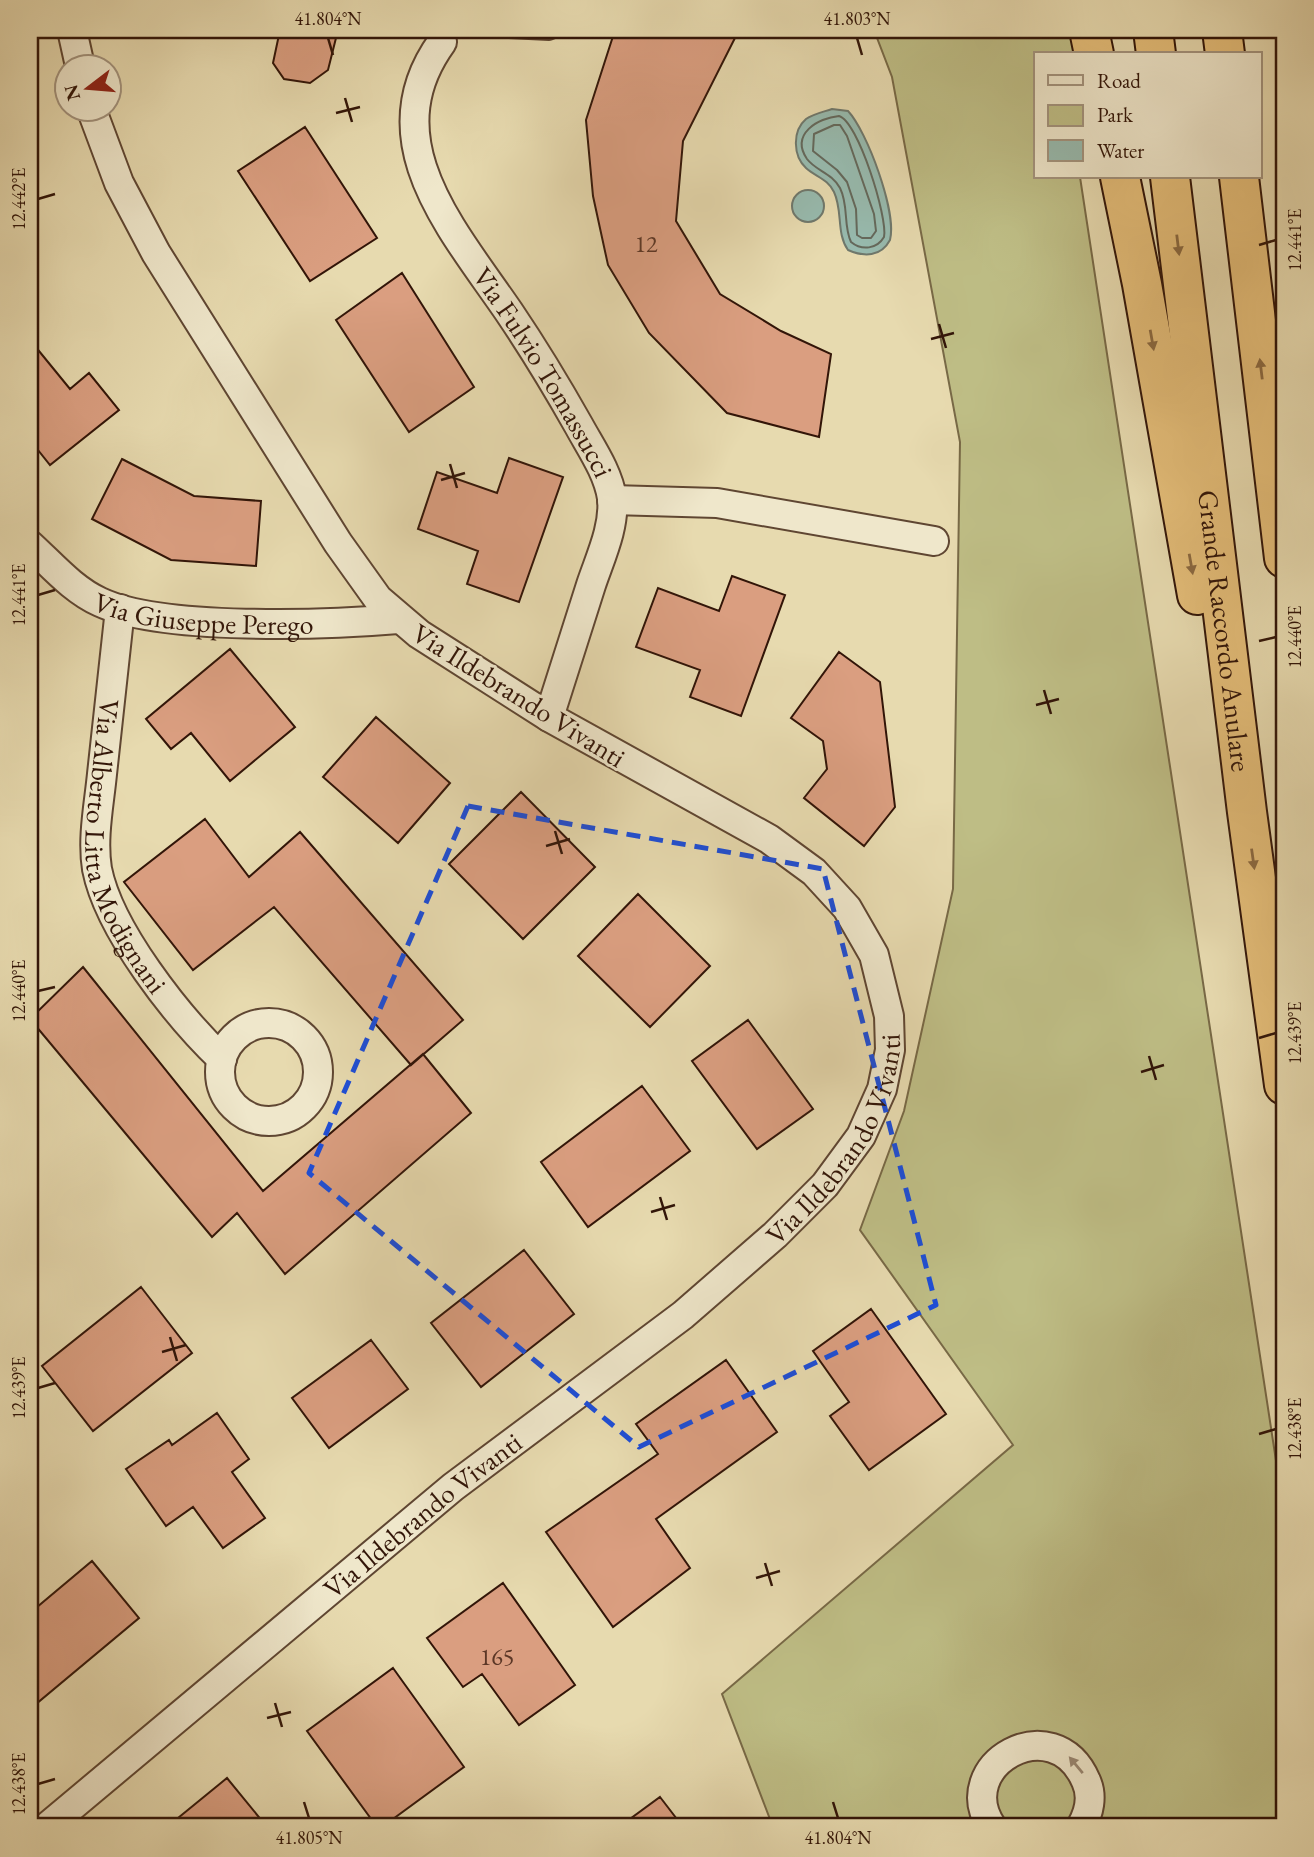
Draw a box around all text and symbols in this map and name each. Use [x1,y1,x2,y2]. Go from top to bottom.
text: 41.804°N [295,7,362,30]
text: 41.803°N [824,7,891,30]
north arrow [52,52,122,122]
legend [1034,52,1262,178]
text: Road [1097,67,1141,94]
text: N [58,81,86,103]
text: Park [1097,101,1134,128]
text: Water [1097,137,1144,164]
text: 12.442°E [7,168,30,230]
text: 12.441°E [1283,209,1306,271]
house number: 12 [634,228,658,259]
one-way arrow [1173,234,1184,256]
street label: Via Fulvio Tomassucci [465,260,622,483]
one-way arrow [1147,329,1158,351]
one-way arrow [1256,357,1267,379]
street label: Grande Raccordo Anulare [1190,488,1260,774]
one-way arrow [1186,553,1197,575]
text: 12.441°E [7,564,30,626]
street label: Via Giuseppe Perego [88,583,314,642]
text: 12.440°E [1283,606,1306,668]
street label: Via Ildebrando Vivanti [406,615,633,775]
street label: Via Alberto Litta Modignani [77,697,175,1001]
one-way arrow [1248,849,1259,871]
text: 12.440°E [7,960,30,1022]
text: 12.439°E [1283,1002,1306,1064]
street label: Via Ildebrando Vivanti [758,1033,908,1252]
text: 12.439°E [7,1357,30,1419]
text: 12.438°E [1283,1398,1306,1460]
street label: Via Ildebrando Vivanti [316,1424,529,1606]
house number: 165 [480,1641,514,1672]
text: 12.438°E [7,1753,30,1815]
one-way arrow [1068,1756,1083,1774]
text: 41.805°N [276,1826,343,1849]
text: 41.804°N [805,1826,872,1849]

